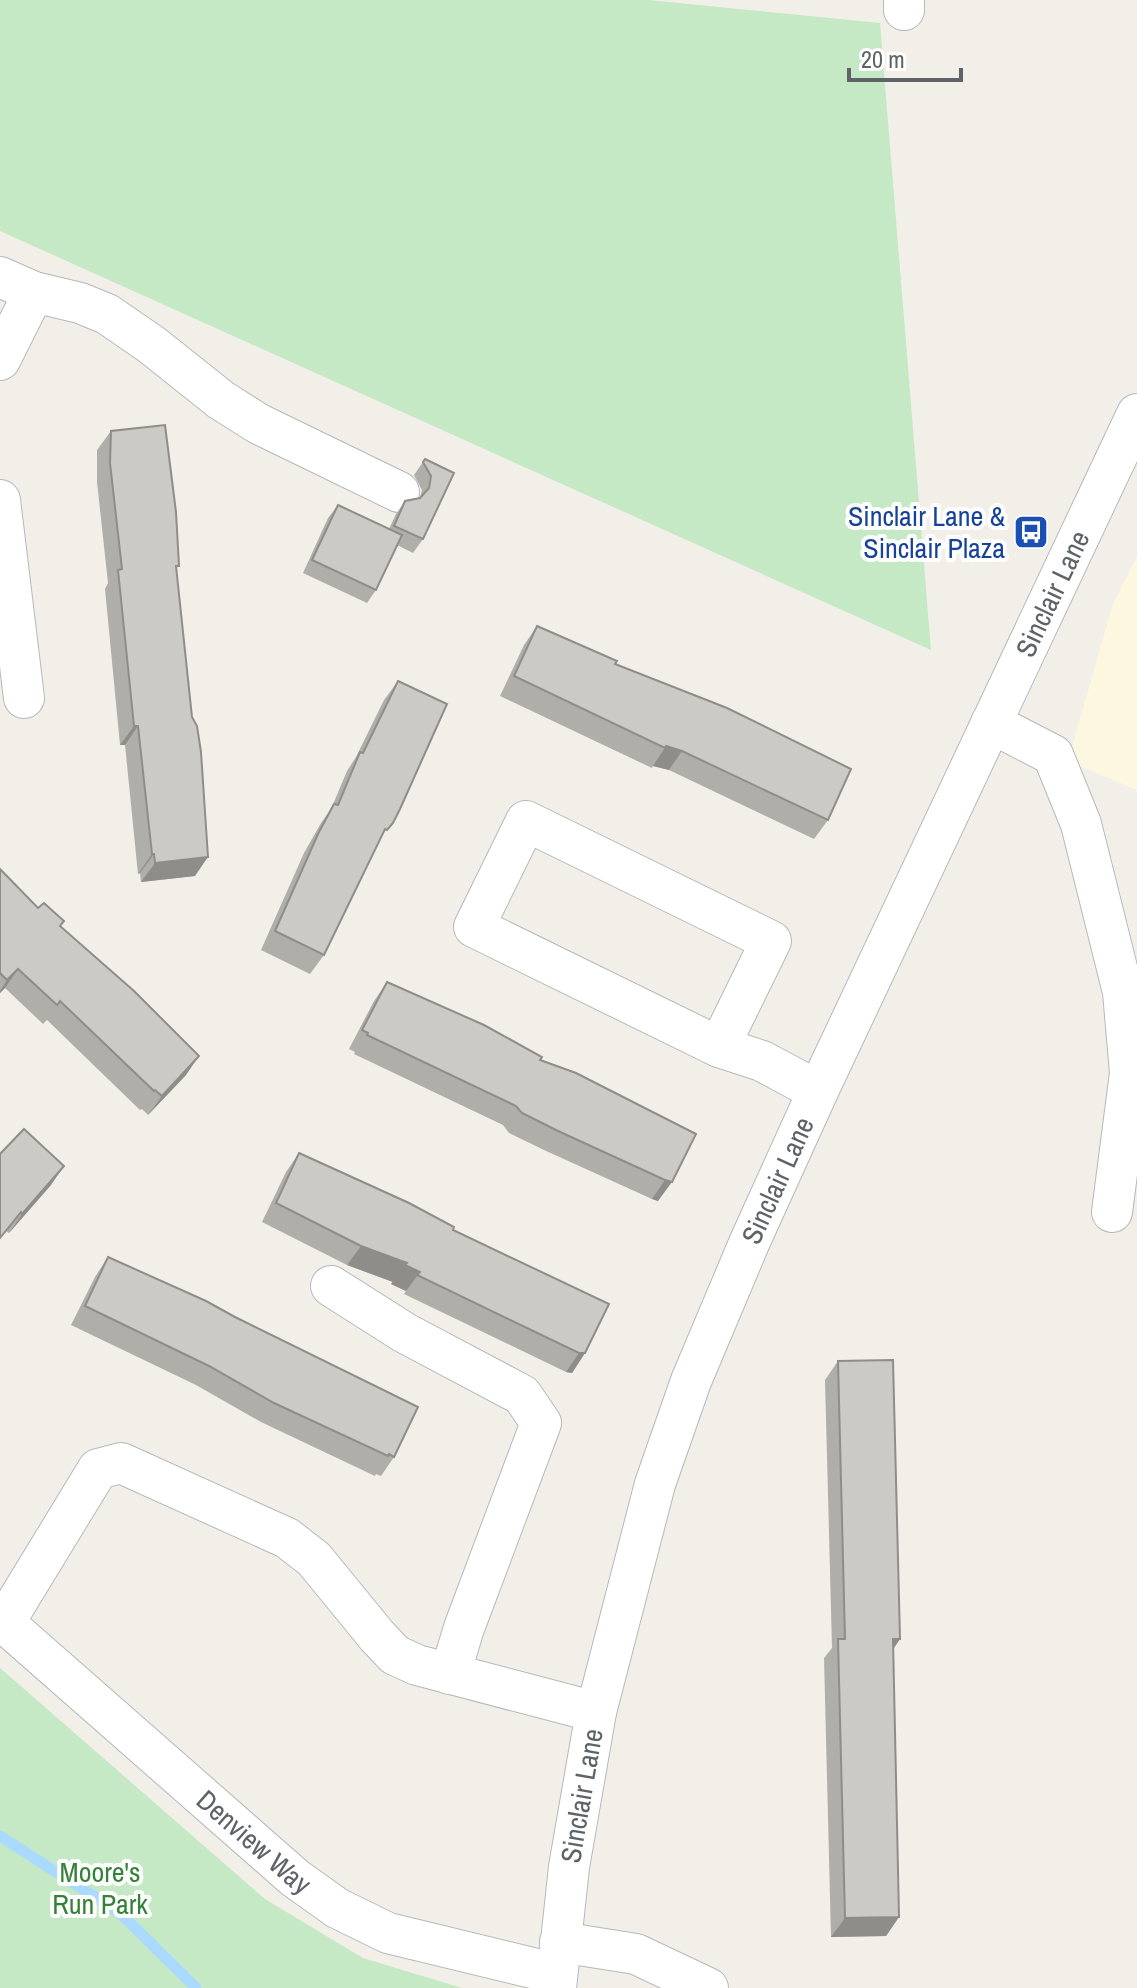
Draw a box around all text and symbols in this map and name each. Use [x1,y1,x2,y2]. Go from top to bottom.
scale bar [849,32,961,82]
text: 20 m [861,43,905,75]
place label: Sinclair Lane & Sinclair Plaza [848,497,1006,567]
bus stop icon: Sinclair Lane & Sinclair Plaza [1012,513,1050,551]
street label: Sinclair Lane [1006,524,1098,663]
street label: Sinclair Lane [732,1111,823,1250]
street label: Sinclair Lane [551,1726,612,1866]
street label: Denview Way [189,1781,319,1903]
park label: Moore's Run Park [52,1853,148,1923]

